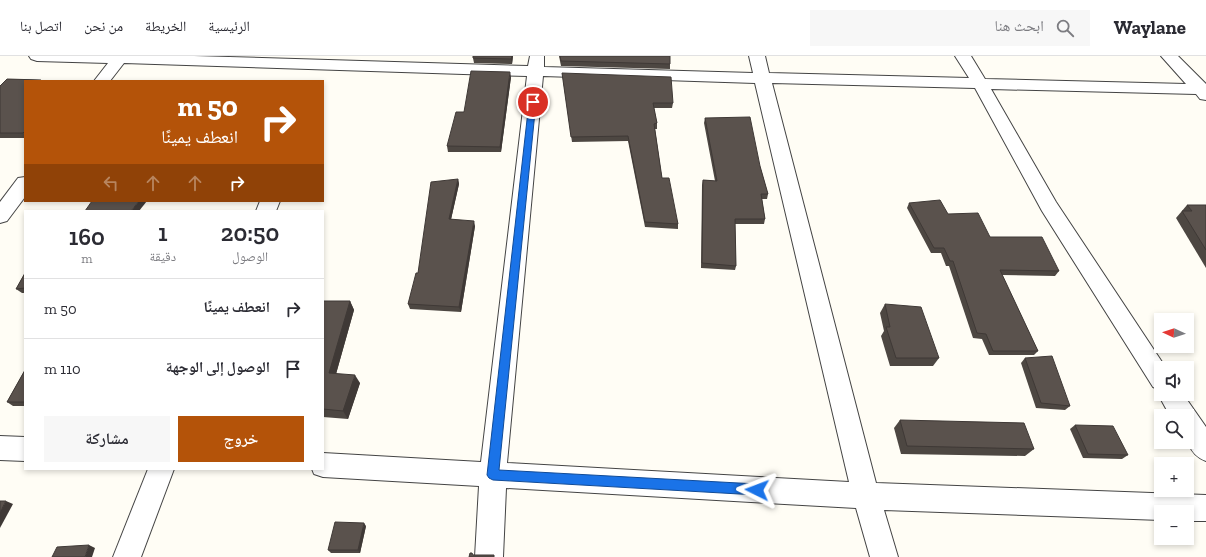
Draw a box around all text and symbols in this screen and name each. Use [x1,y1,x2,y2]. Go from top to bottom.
search box [810,10,1090,46]
text: Waylane [1114,16,1186,39]
text: ابحث هنا [995,17,1044,35]
icon: search [1054,17,1076,39]
text: اتصل بنا [20,18,62,35]
text: من نحن [84,18,123,35]
text: الخريطة [145,18,186,35]
text: الرئيسية [208,18,250,35]
pin [516,85,550,119]
text: 50 m [177,90,238,123]
icon: arrive [522,91,544,113]
icon: right [252,96,304,148]
text: انعطف يمينًا [161,126,238,148]
icon: left [100,172,122,194]
icon: ahead [142,172,164,194]
icon: ahead [184,172,206,194]
icon: right [226,172,248,194]
text: 1 [158,218,168,247]
text: 20:50 [221,218,279,247]
text: 160 [69,222,105,251]
text: دقيقة [150,249,176,264]
text: الوصول [232,249,268,264]
text: m [81,251,92,266]
text: انعطف يمينًا [204,298,270,316]
icon: right [282,298,304,320]
text: 50 m [44,300,77,318]
north arrow [1154,313,1194,353]
map controls [1154,313,1194,545]
text: الوصول إلى الوجهة [166,358,270,376]
icon: arrive [282,358,304,380]
text: 110 m [44,360,81,378]
button: sound [1154,361,1194,401]
button: search [1154,409,1194,449]
button: مشاركة [44,416,170,462]
button: خروج [178,416,304,462]
button: + [1154,457,1194,497]
position arrow [736,469,778,511]
button: − [1154,505,1194,545]

